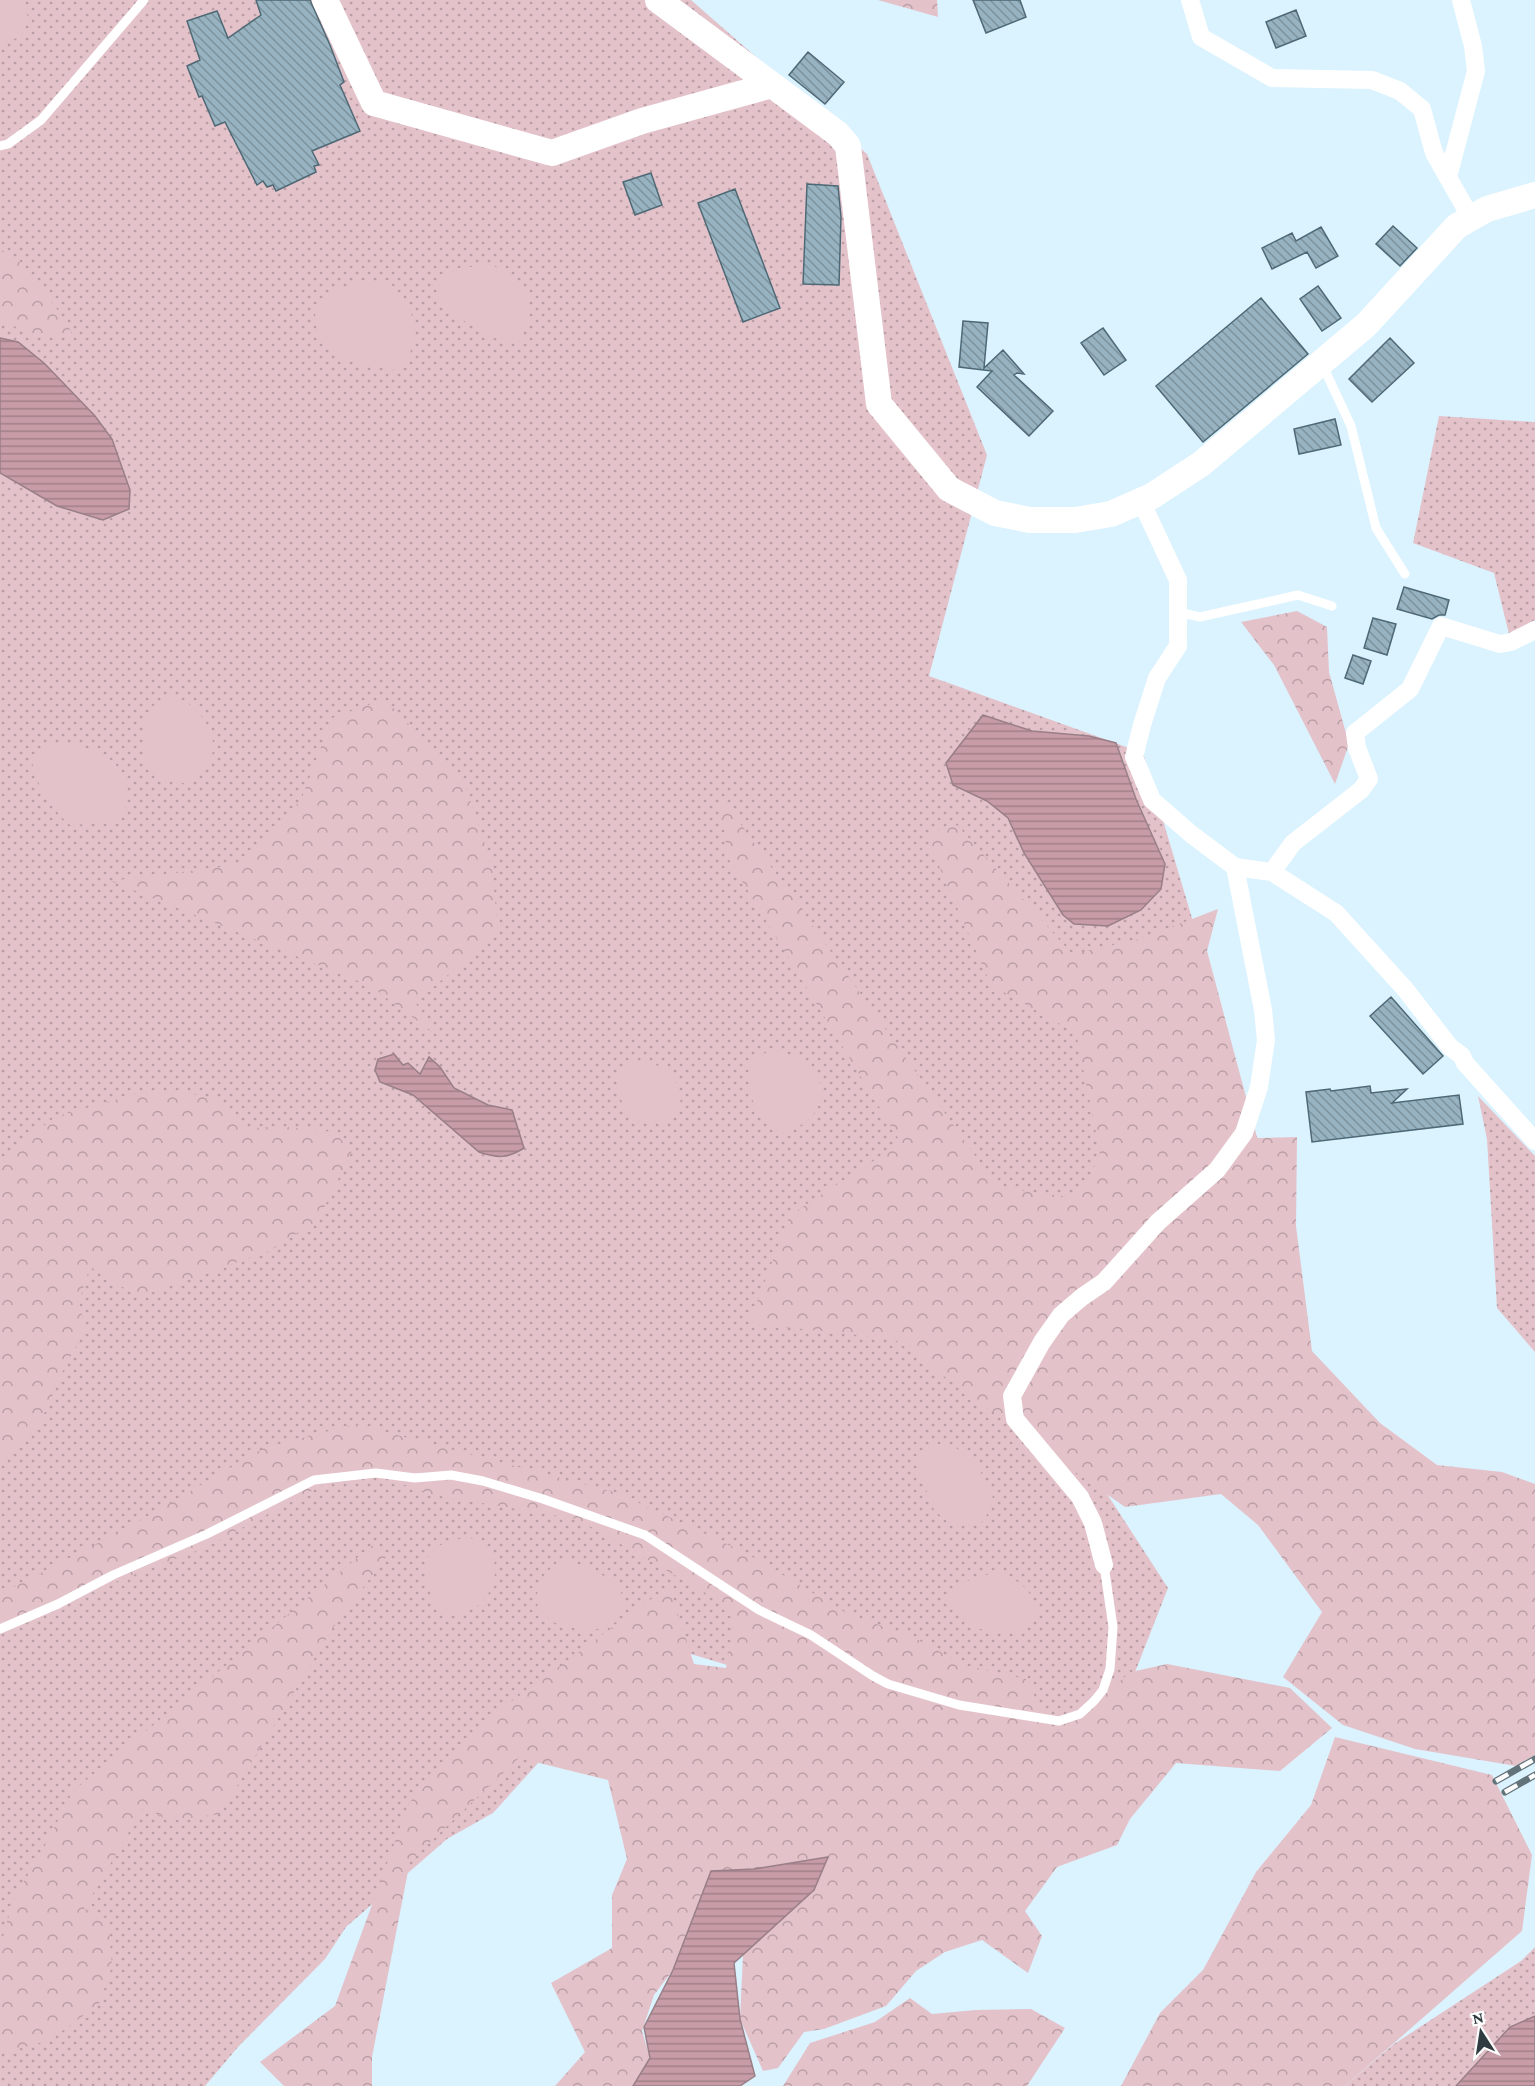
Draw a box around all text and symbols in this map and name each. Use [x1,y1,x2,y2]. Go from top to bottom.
north arrow [1451,2002,1511,2062]
text: N [1471,2008,1485,2027]

